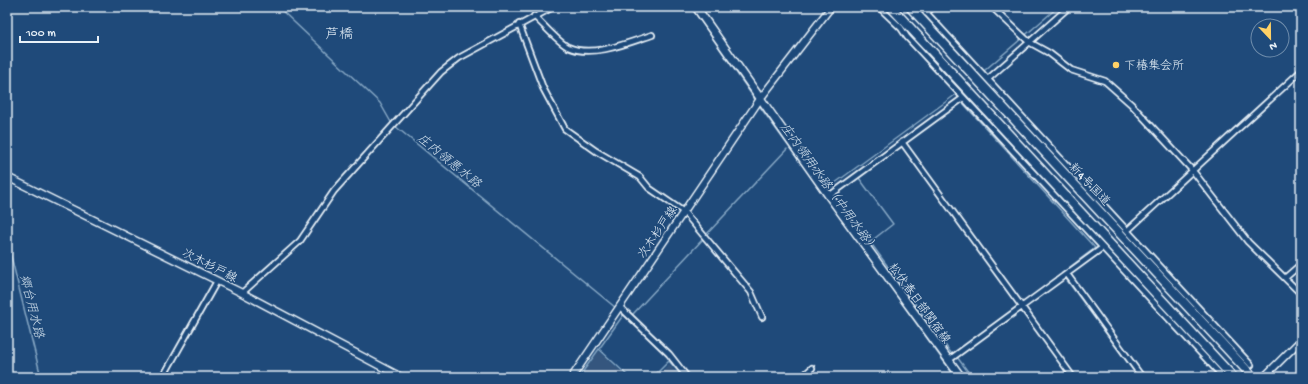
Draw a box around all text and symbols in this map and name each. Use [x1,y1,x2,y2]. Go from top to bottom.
scale bar [20,18,98,44]
north arrow [1250,18,1290,58]
text: 100 m [25,27,56,41]
district label: 芦橋 [325,27,353,44]
text: N [1267,39,1279,52]
place label: 下椿集会所 [1124,58,1184,74]
marker: 下椿集会所 [1111,60,1121,70]
water label: 庄内領用水路（中用水路） [776,120,881,256]
water label: 庄内領悪水路 [413,131,485,193]
street label: 新4号国道 [1065,160,1113,210]
street label: 次木杉戸線 [635,204,681,262]
street label: 次木杉戸線 [179,246,239,287]
street label: 松伏春日部関宿線 [885,261,953,347]
water label: 郷台用水路 [15,273,47,341]

